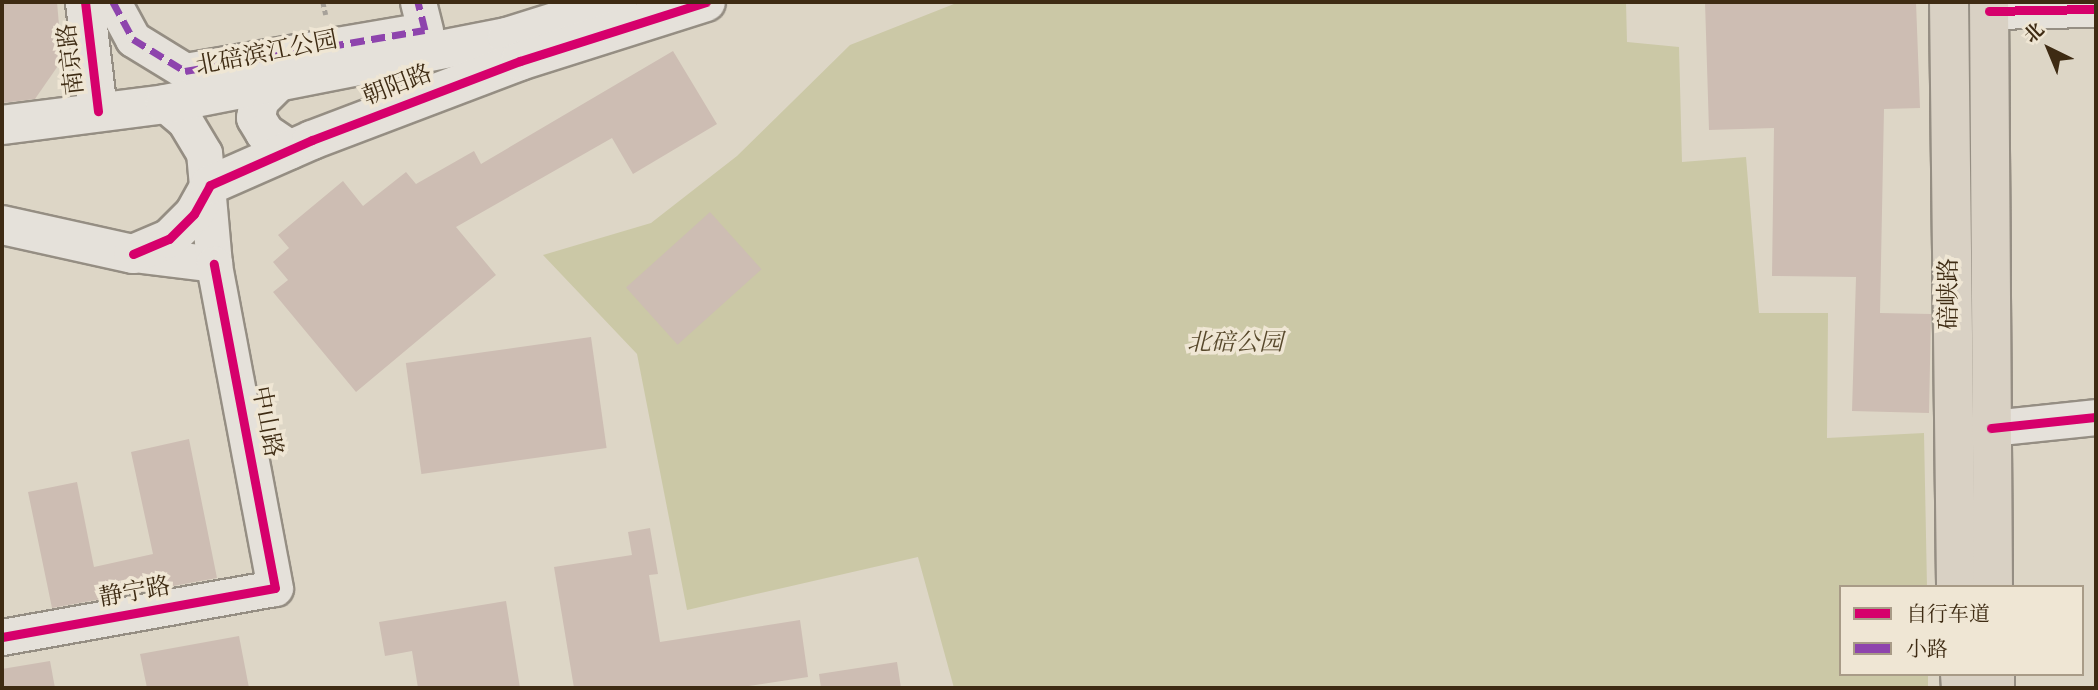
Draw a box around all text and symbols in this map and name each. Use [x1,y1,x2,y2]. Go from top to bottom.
north arrow [2014,14,2084,84]
text: 北 [2019,18,2050,50]
street label: 南京路 [54,22,92,96]
street label: 北碚滨江公园 [194,27,340,83]
street label: 朝阳路 [359,61,437,113]
street label: 碚峡路 [1937,258,1965,330]
park label: 北碚公园 [1187,331,1283,359]
street label: 中山路 [244,384,286,460]
street label: 静宁路 [97,574,173,614]
legend [1839,585,2084,676]
text: 自行车道 [1906,601,1990,630]
text: 小路 [1906,636,1948,665]

